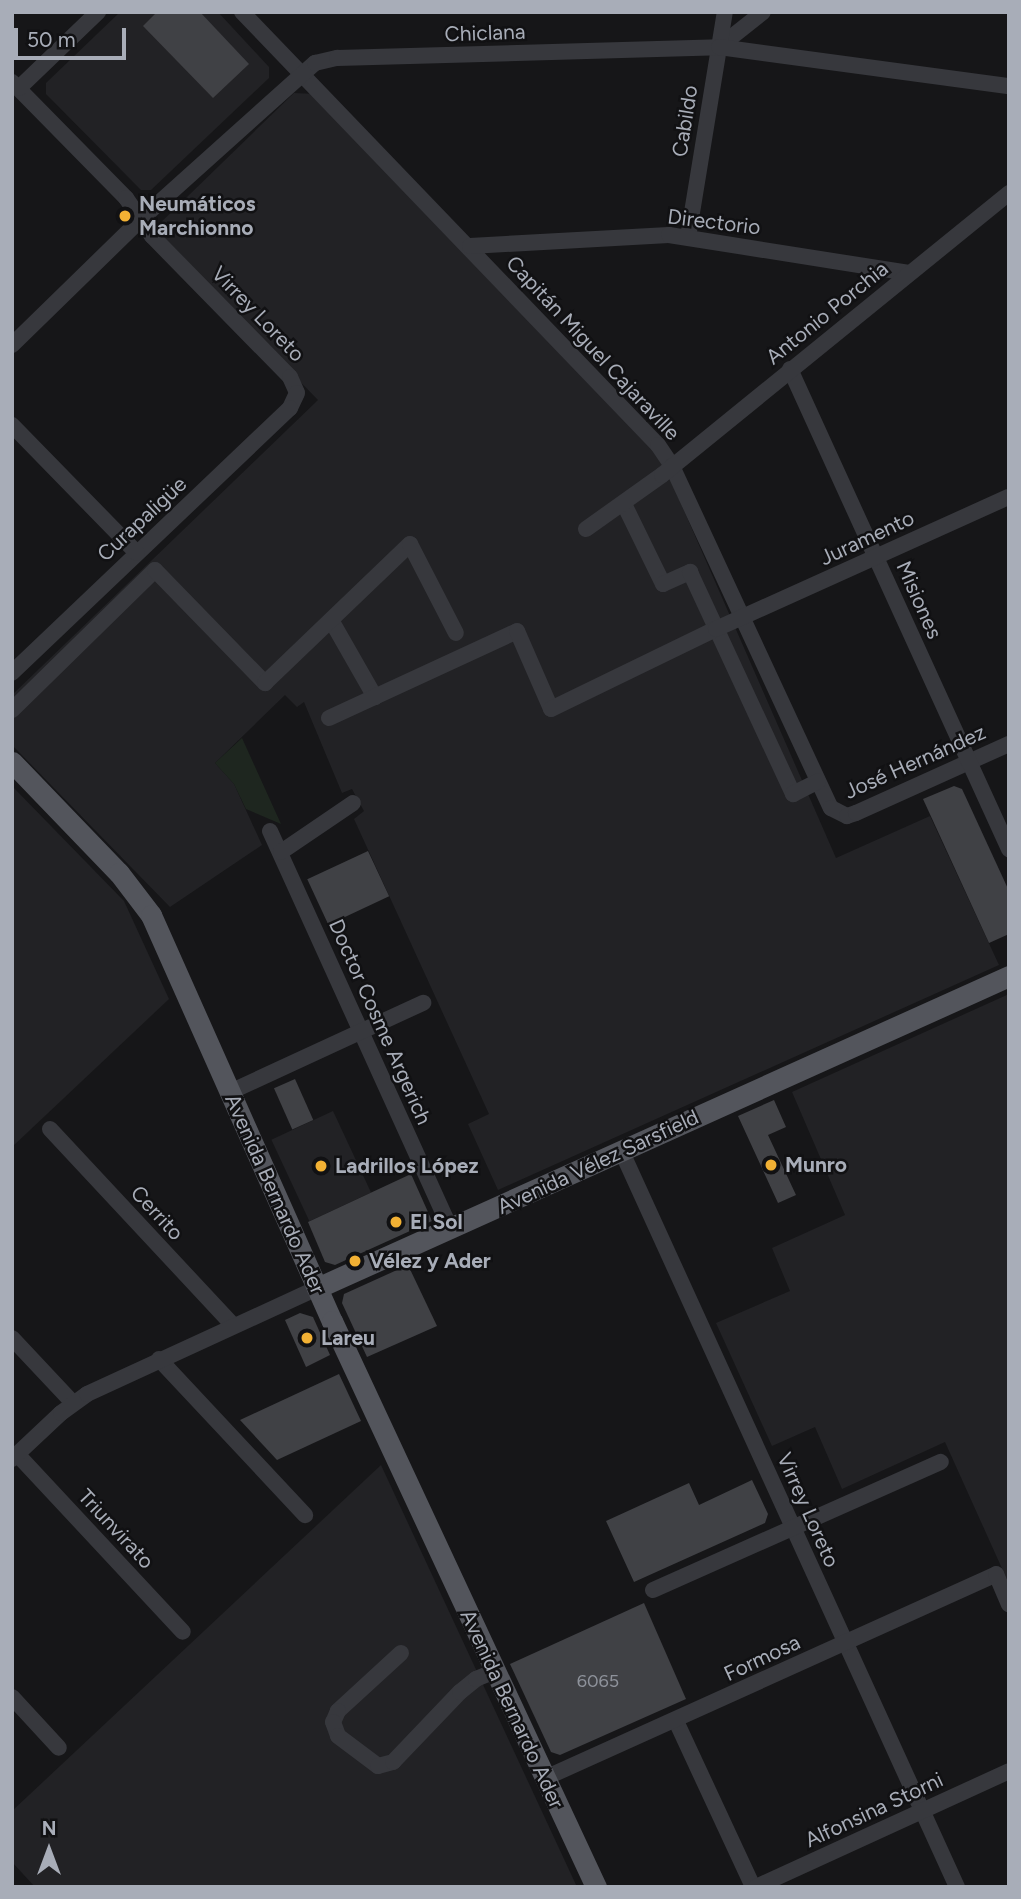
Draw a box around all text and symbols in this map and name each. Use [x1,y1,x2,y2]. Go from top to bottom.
scale bar [18,14,130,58]
street label: Chiclana [444,19,526,47]
text: 50 m [27,27,76,52]
street label: Cabildo [667,83,703,159]
place label: Neumáticos Marchionno [139,191,256,241]
street label: Directorio [666,204,762,240]
marker: Neumáticos Marchionno [117,208,133,224]
street label: Capitán Miguel Cajaraville [501,251,685,445]
street label: Antonio Porchia [761,256,893,370]
street label: Virrey Loreto [206,261,310,367]
street label: Curapaligüe [92,471,192,567]
street label: Juramento [816,505,918,571]
street label: Misiones [891,557,947,643]
street label: José Hernández [840,720,990,804]
street label: Doctor Cosme Argerich [323,915,437,1129]
street label: Avenida Bernardo Ader [219,1090,331,1298]
street label: Avenida Vélez Sarsfield [493,1104,703,1220]
place label: Munro [785,1152,847,1178]
place label: Ladrillos López [335,1153,478,1179]
marker: Munro [763,1157,779,1173]
marker: Ladrillos López [313,1158,329,1174]
street label: Cerrito [125,1180,189,1246]
place label: El Sol [410,1209,463,1235]
marker: El Sol [388,1214,404,1230]
place label: Vélez y Ader [369,1248,491,1274]
marker: Vélez y Ader [347,1253,363,1269]
place label: Lareu [321,1325,375,1351]
marker: Lareu [299,1330,315,1346]
street label: Virrey Loreto [772,1449,844,1571]
street label: Triunvirato [73,1484,159,1574]
street label: Avenida Bernardo Ader [455,1606,569,1812]
street label: Formosa [720,1629,804,1687]
house number: 6065 [577,1670,619,1692]
street label: Alfonsina Storni [801,1767,947,1853]
north arrow [14,1815,84,1885]
text: N [42,1817,56,1840]

